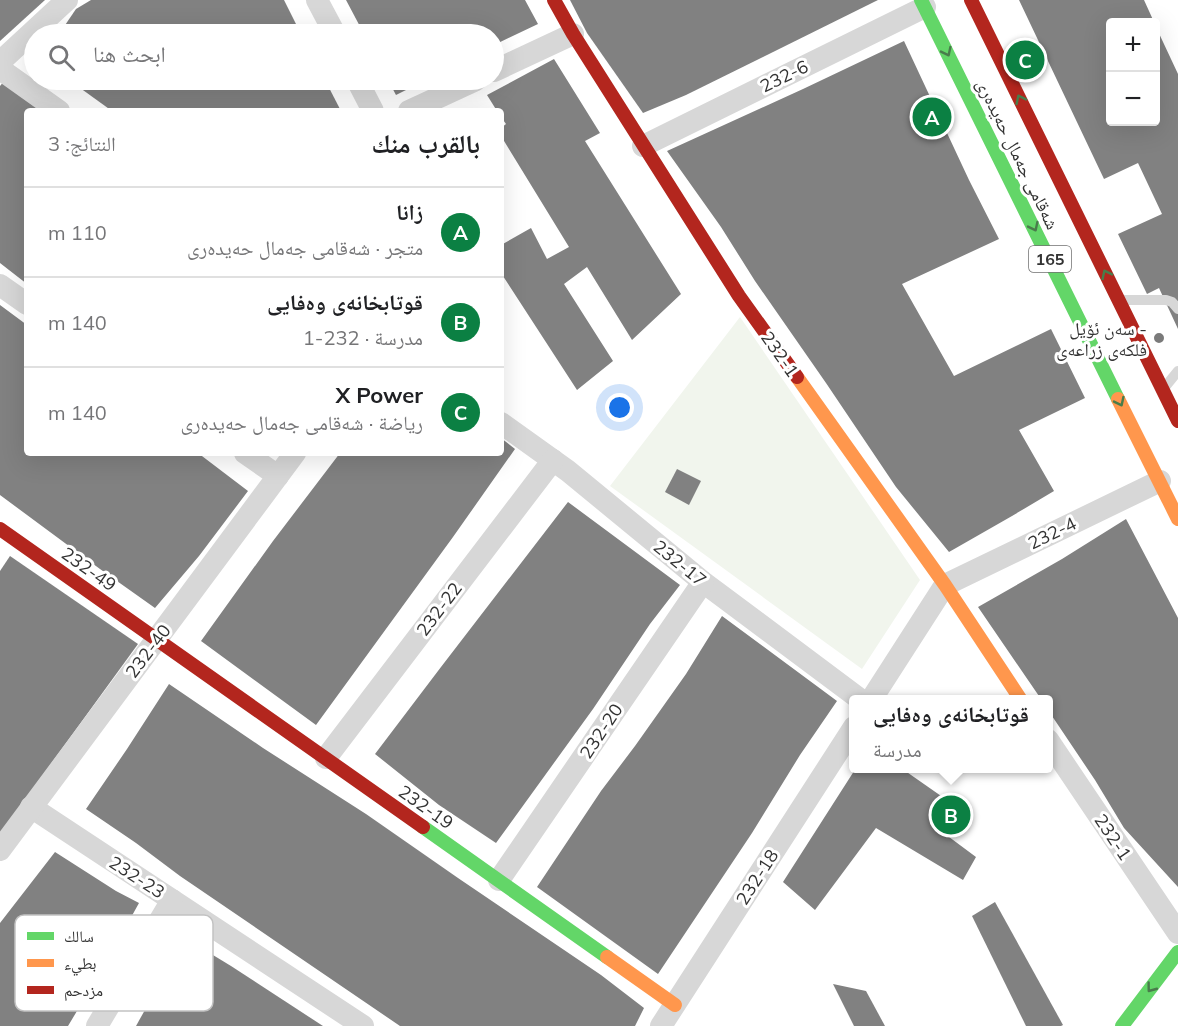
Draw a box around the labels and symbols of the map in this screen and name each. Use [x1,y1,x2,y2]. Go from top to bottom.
pin: C [1006,38,1044,82]
one-way arrow [940,46,952,57]
street label: 232-6 [756,55,812,97]
street label: شەقامی جەمال حەیدەری [972,75,1064,233]
pin: A [912,94,952,140]
one-way arrow [1015,94,1027,105]
one-way arrow [1027,221,1038,232]
road number: 165 [1029,246,1071,272]
one-way arrow [1101,269,1113,280]
place label: سەن ئۆیل - فلکەی زرا‌عەی [1056,317,1147,361]
street label: 232-1 [756,327,804,381]
marker: سەن ئۆیل - فلکەی زرا‌عەی [1152,331,1166,345]
your location [605,393,634,422]
one-way arrow [1113,396,1125,407]
street label: 232-4 [1024,511,1080,554]
street label: 232-17 [649,535,711,591]
street label: 232-49 [57,542,121,596]
street label: 232-22 [411,577,467,641]
street label: 232-40 [120,619,176,683]
street label: 232-20 [574,699,628,763]
street label: 232-19 [394,780,458,834]
pin: B [932,792,970,838]
street label: 232-1 [1089,809,1137,865]
street label: 232-18 [731,845,783,909]
street label: 232-23 [105,851,169,903]
legend [15,915,213,1011]
text: سالك [64,926,94,946]
text: بطيء [64,953,96,976]
text: مزدحم [64,980,103,1001]
one-way arrow [1147,981,1158,992]

